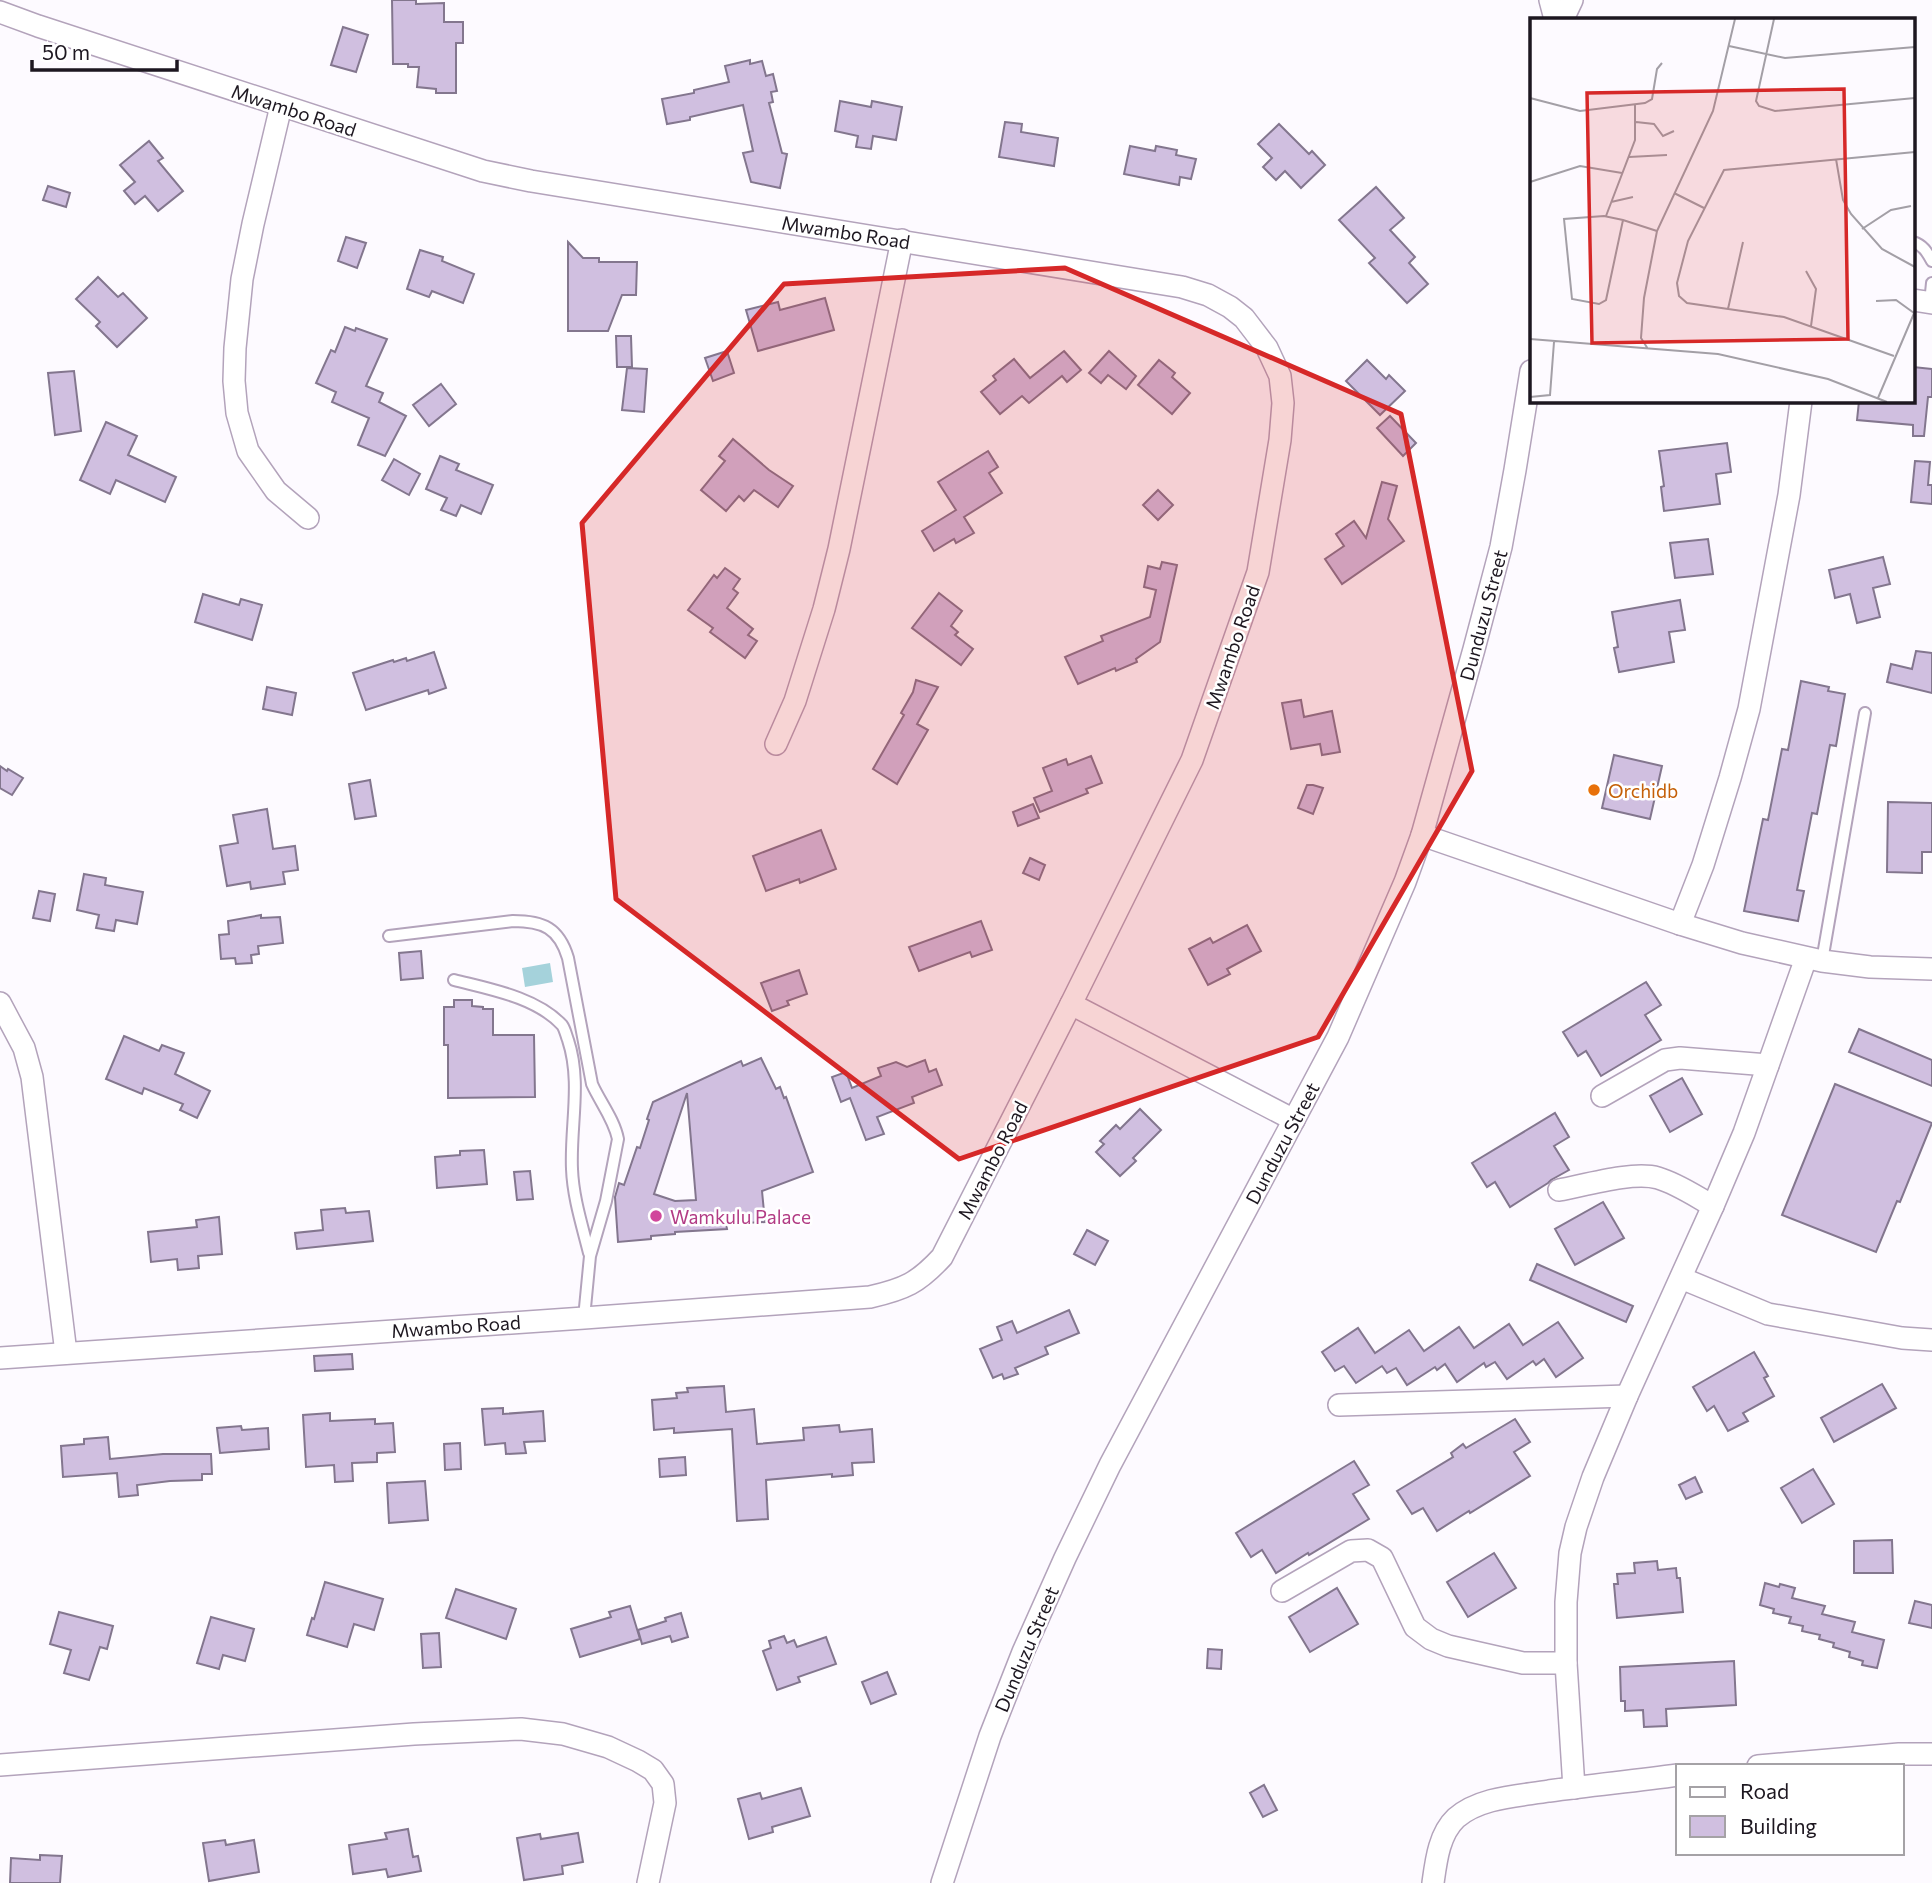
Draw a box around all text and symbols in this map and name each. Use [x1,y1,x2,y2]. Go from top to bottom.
inset map [1530,18,1914,402]
scale bar [32,28,177,72]
text: 50 m [42,39,90,64]
street label: Mwambo Road [229,79,359,141]
street label: Mwambo Road [780,210,912,254]
street label: Dunduzu Street [1454,547,1512,683]
street label: Mwambo Road [1200,582,1264,712]
place label: Orchidb [1608,779,1678,802]
marker: Orchidb [1586,782,1602,798]
street label: Dunduzu Street [1240,1078,1324,1208]
street label: Mwambo Road [952,1097,1032,1223]
place label: Wamkulu Palace [670,1205,811,1228]
marker: Wamkulu Palace [648,1208,664,1224]
street label: Mwambo Road [390,1310,522,1342]
street label: Dunduzu Street [989,1582,1063,1715]
legend [1676,1764,1904,1855]
text: Road [1740,1778,1789,1803]
text: Building [1740,1813,1817,1838]

